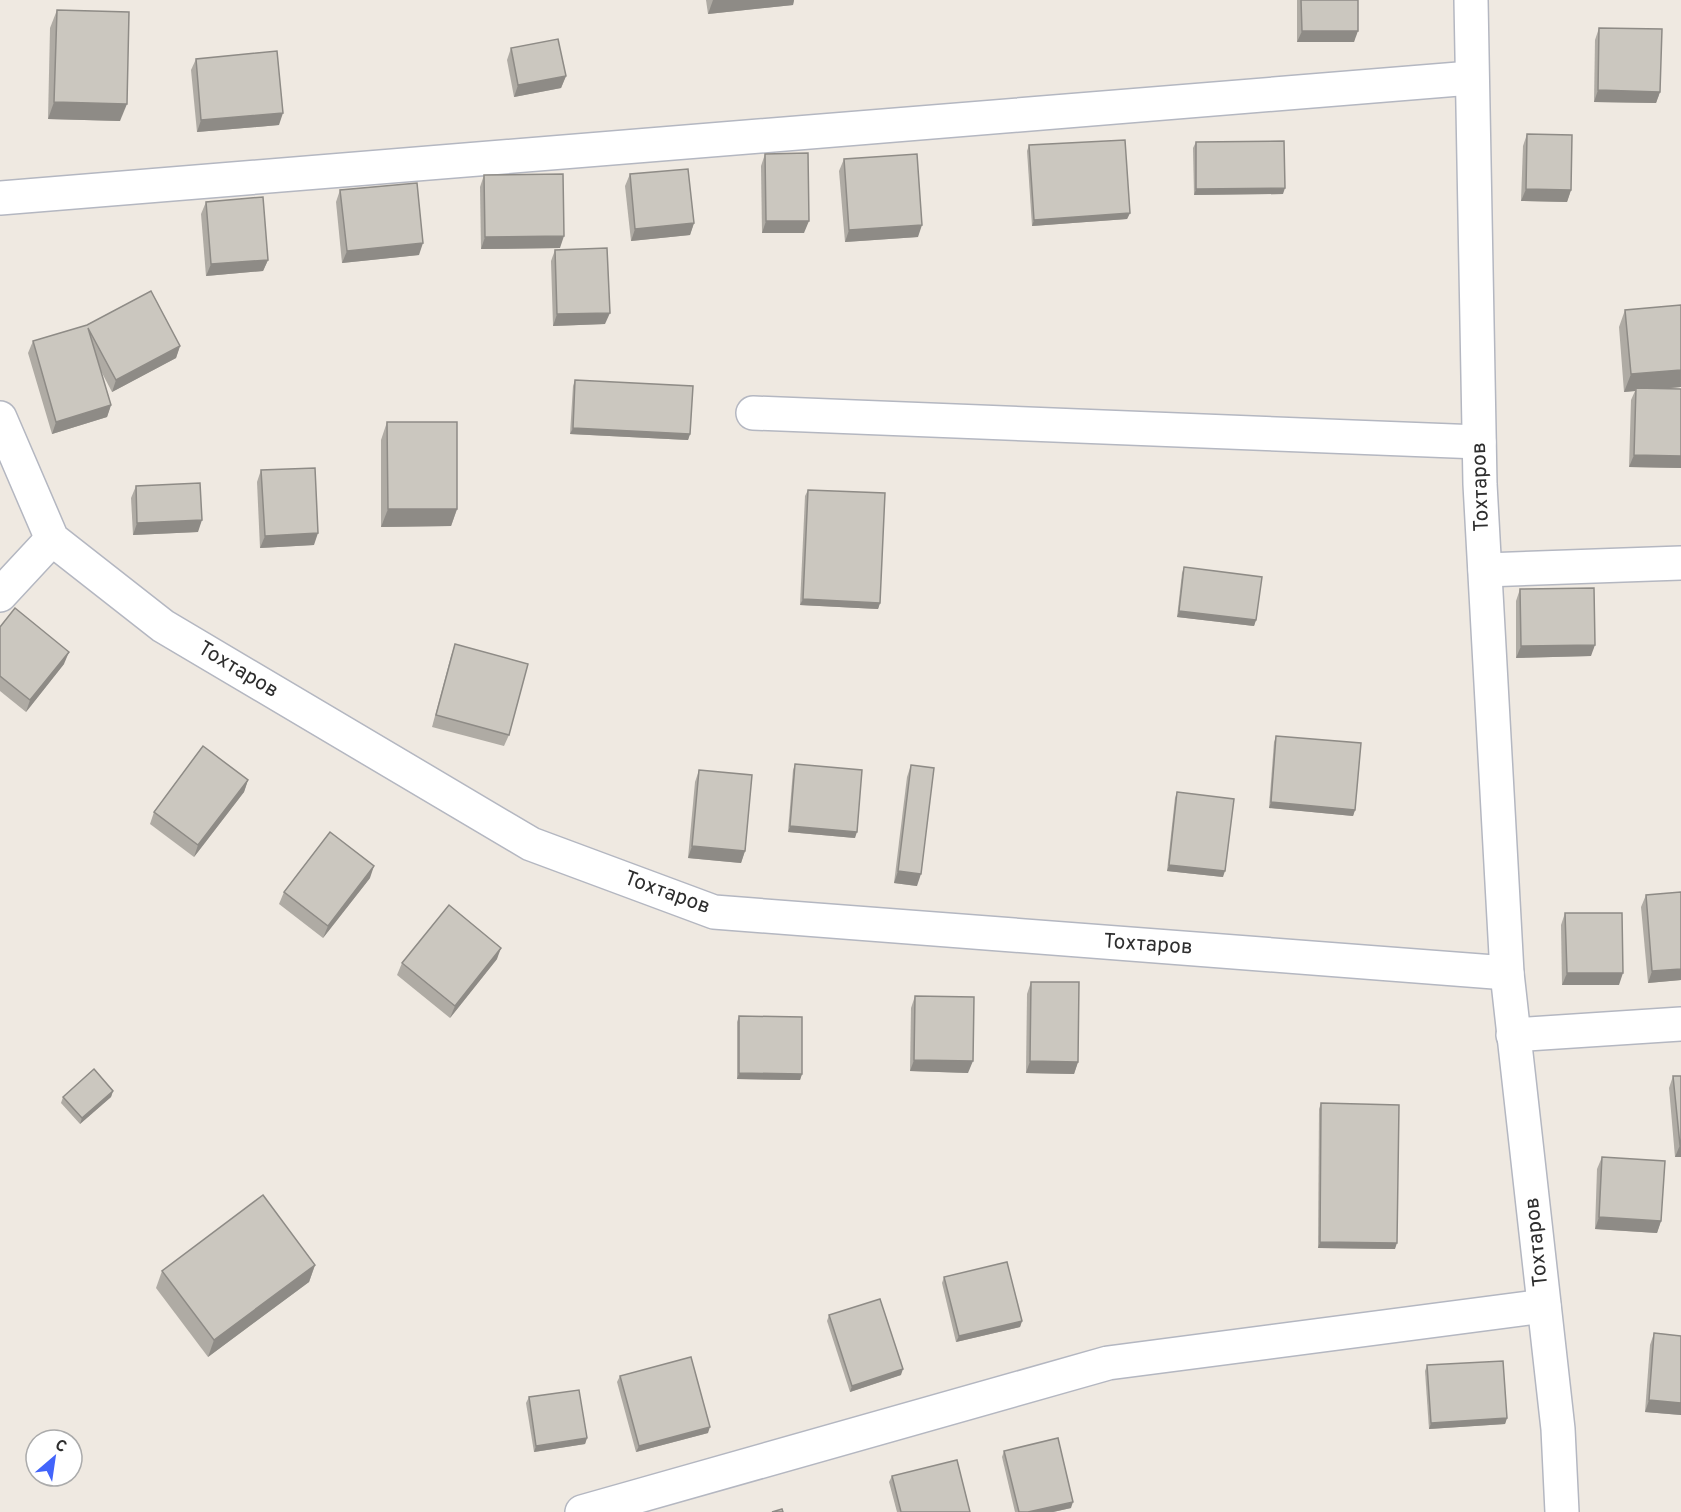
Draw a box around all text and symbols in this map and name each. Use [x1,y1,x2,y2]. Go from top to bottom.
street label: Тохтаров [1466,442,1496,532]
street label: Тохтаров [193,635,283,705]
street label: Тохтаров [620,865,714,921]
street label: Тохтаров [1102,928,1194,962]
street label: Тохтаров [1519,1196,1555,1288]
north arrow [24,1428,84,1488]
text: С [51,1435,70,1458]

